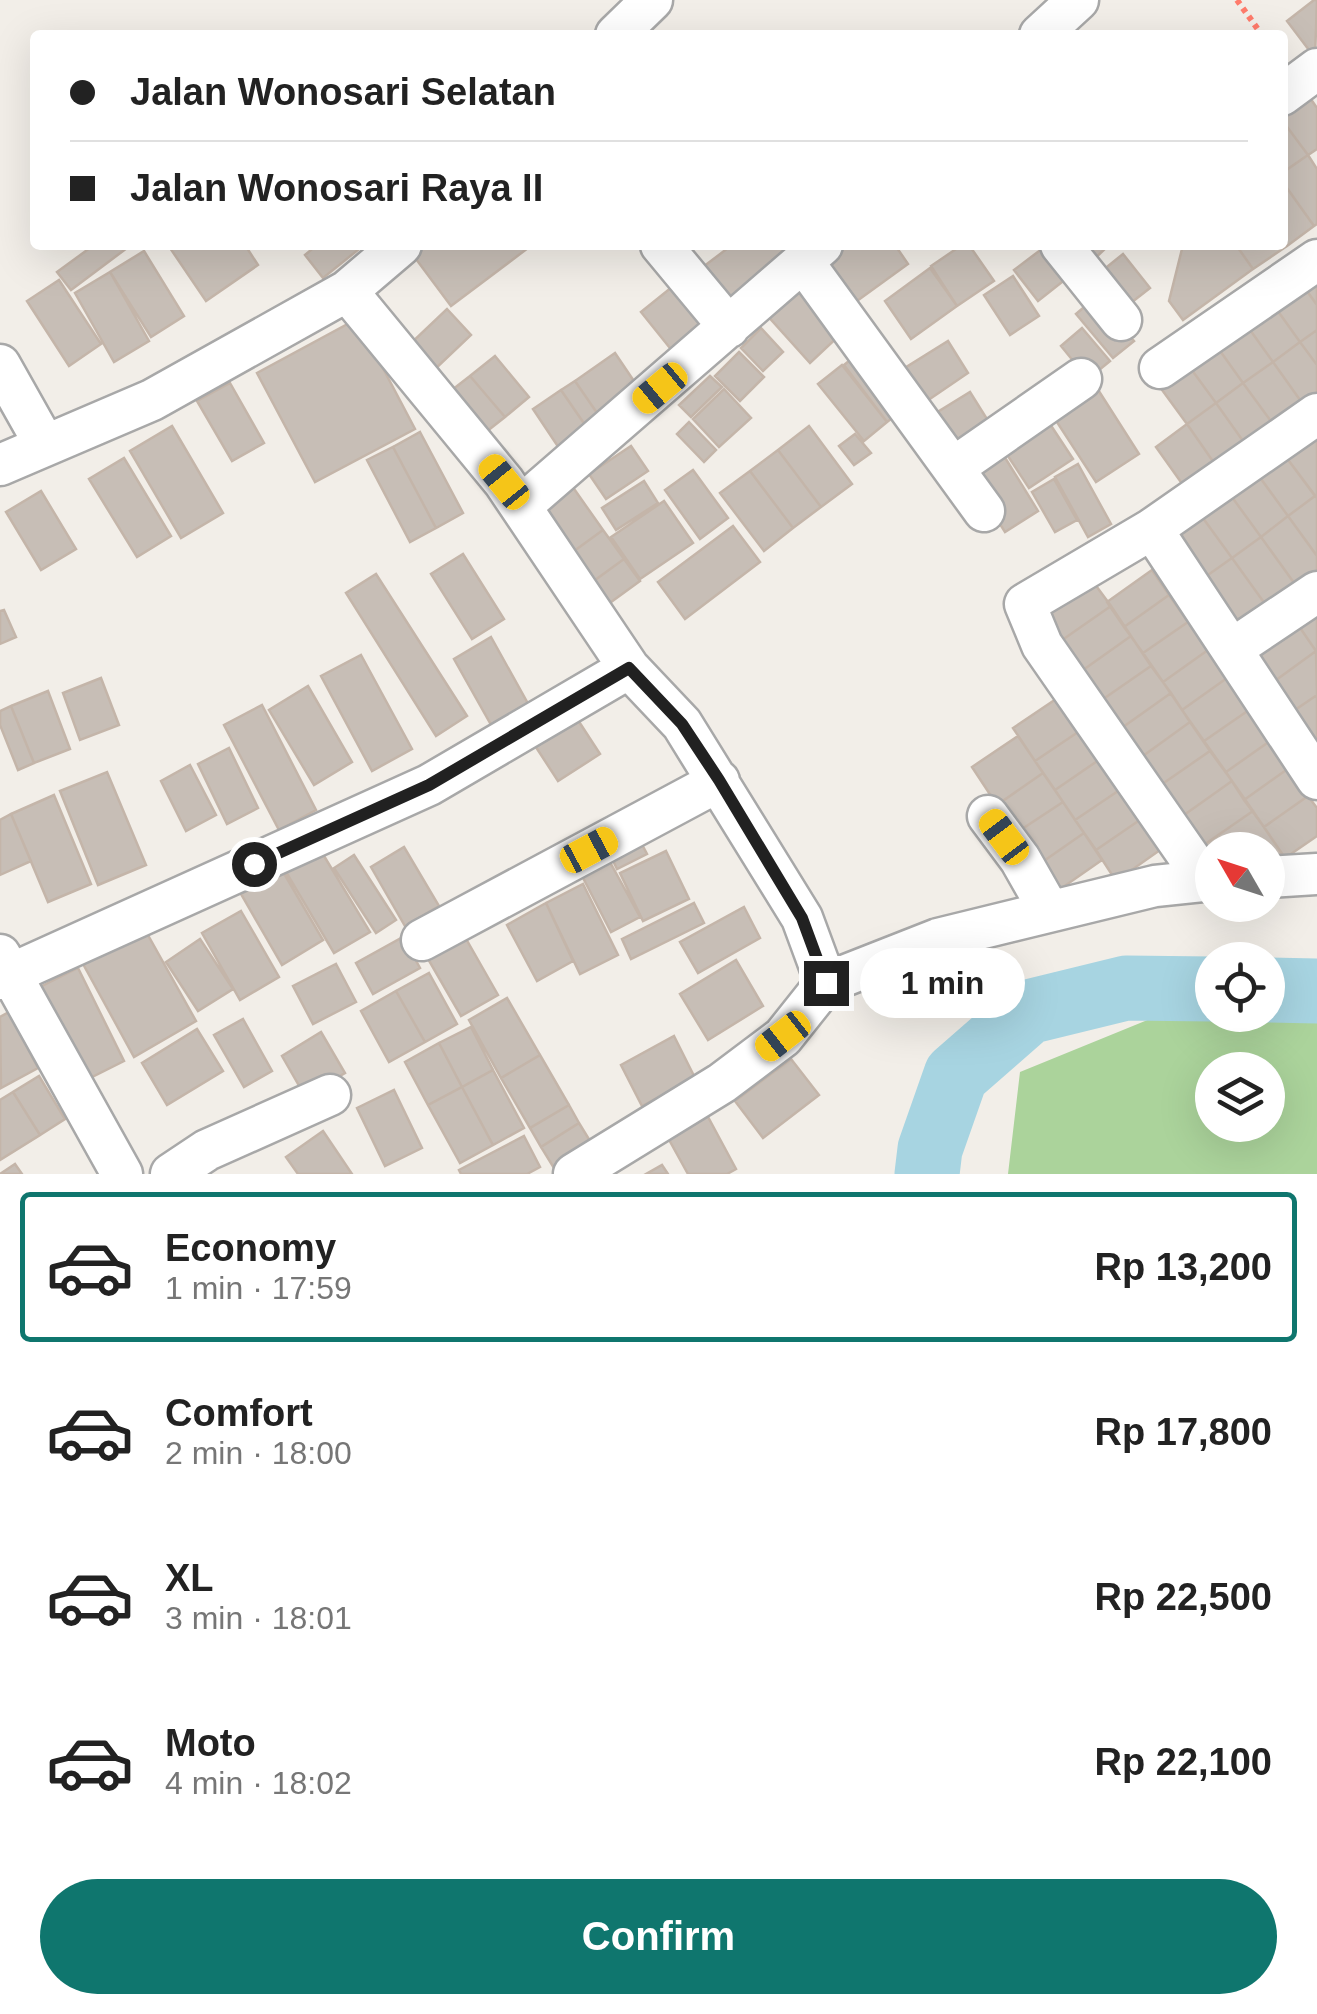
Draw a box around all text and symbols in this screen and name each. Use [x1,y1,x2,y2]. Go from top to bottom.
text: Jalan Wonosari Selatan [130,71,556,113]
text: Jalan Wonosari Raya II [130,167,543,209]
car [627,357,693,419]
car [473,449,535,515]
car [974,804,1034,870]
car [555,823,623,877]
north arrow [1195,832,1285,922]
map controls [1195,832,1285,1142]
route start [232,842,277,887]
button: locate [1195,942,1285,1032]
callout: 1 min [861,948,1026,1018]
route end [804,961,849,1006]
text: 1 min [901,965,984,1001]
car [750,1006,816,1066]
button: layers [1195,1052,1285,1142]
icon: car [45,1222,135,1312]
text: Economy [165,1227,336,1269]
text: Rp 13,200 [1095,1246,1272,1288]
text: 1 min · 17:59 [165,1270,352,1306]
icon: car [45,1387,135,1477]
text: Comfort [165,1392,313,1434]
text: Rp 17,800 [1095,1411,1272,1453]
text: 2 min · 18:00 [165,1435,352,1471]
icon: car [45,1552,135,1642]
text: XL [165,1557,214,1599]
text: Rp 22,500 [1095,1576,1272,1618]
text: 3 min · 18:01 [165,1600,352,1636]
icon: car [45,1717,135,1807]
text: Moto [165,1722,256,1764]
text: Rp 22,100 [1095,1741,1272,1783]
text: 4 min · 18:02 [165,1765,352,1801]
button: Confirm [40,1879,1277,1994]

